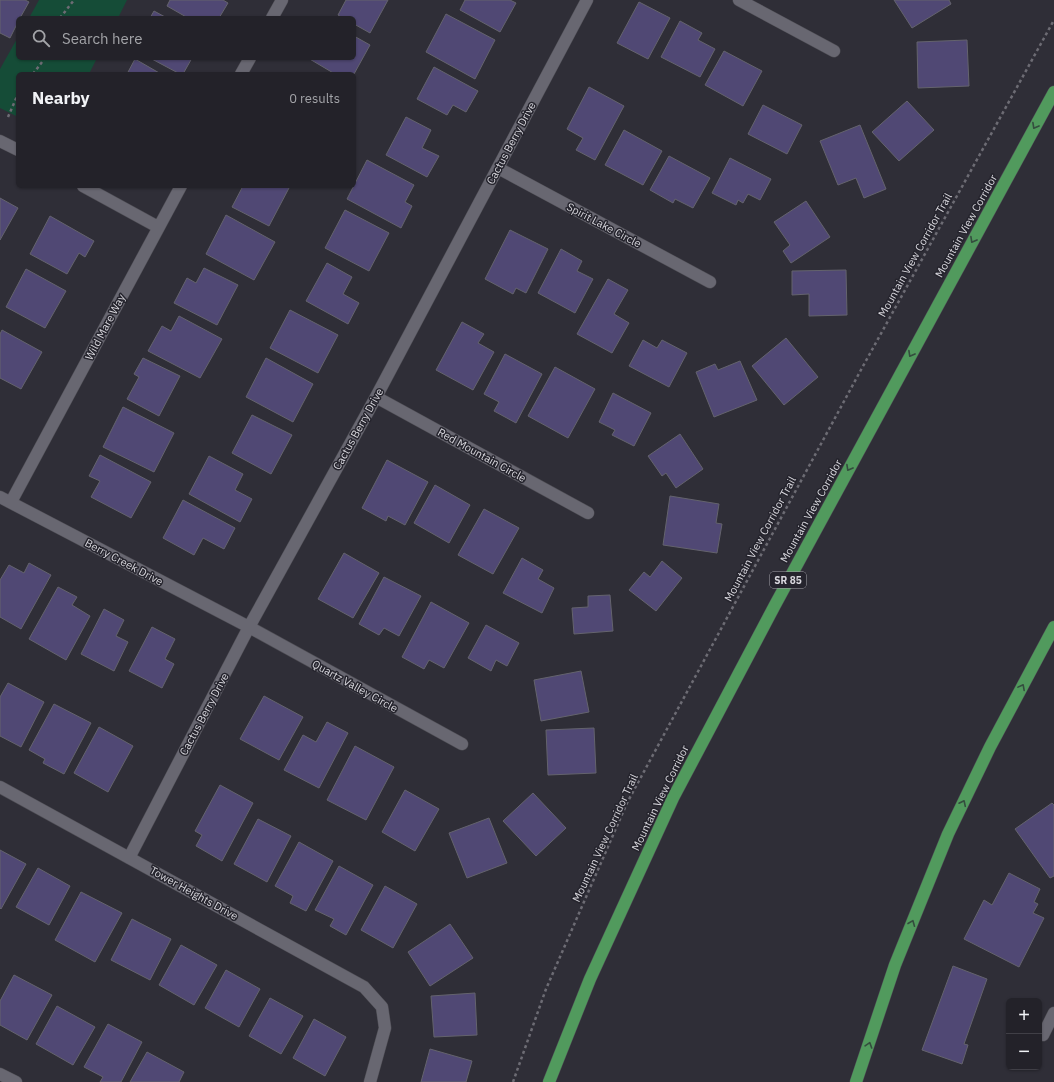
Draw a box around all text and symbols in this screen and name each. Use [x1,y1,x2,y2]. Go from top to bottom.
search box [16,16,356,60]
icon: search [30,27,52,49]
text: Search here [62,29,142,48]
text: Nearby [32,87,90,109]
text: 0 results [289,90,340,107]
street label: Cactus Berry Drive [483,99,539,187]
one-way arrow [1033,122,1040,129]
street label: Mountain View Corridor [932,172,1000,280]
street label: Mountain View Corridor Trail [875,190,955,320]
street label: Spirit Lake Circle [564,199,644,251]
one-way arrow [971,236,978,243]
street label: Wild Mare Way [82,291,129,362]
one-way arrow [908,350,916,357]
street label: Cactus Berry Drive [330,386,386,472]
street label: Red Mountain Circle [435,425,529,485]
street label: Mountain View Corridor [777,457,845,565]
one-way arrow [846,464,854,472]
street label: Mountain View Corridor Trail [721,474,799,604]
street label: Berry Creek Drive [83,536,165,588]
road number: SR 85 [770,572,806,588]
street label: Quartz Valley Circle [310,657,400,715]
street label: Cactus Berry Drive [176,670,232,758]
one-way arrow [1017,684,1025,691]
street label: Mountain View Corridor [628,743,692,853]
street label: Mountain View Corridor Trail [569,772,641,904]
one-way arrow [958,800,966,807]
street label: Tower Heights Drive [147,863,241,923]
one-way arrow [908,919,916,926]
map controls [1006,998,1042,1070]
button: + [1006,998,1042,1034]
button: − [1006,1034,1042,1070]
one-way arrow [864,1042,872,1049]

